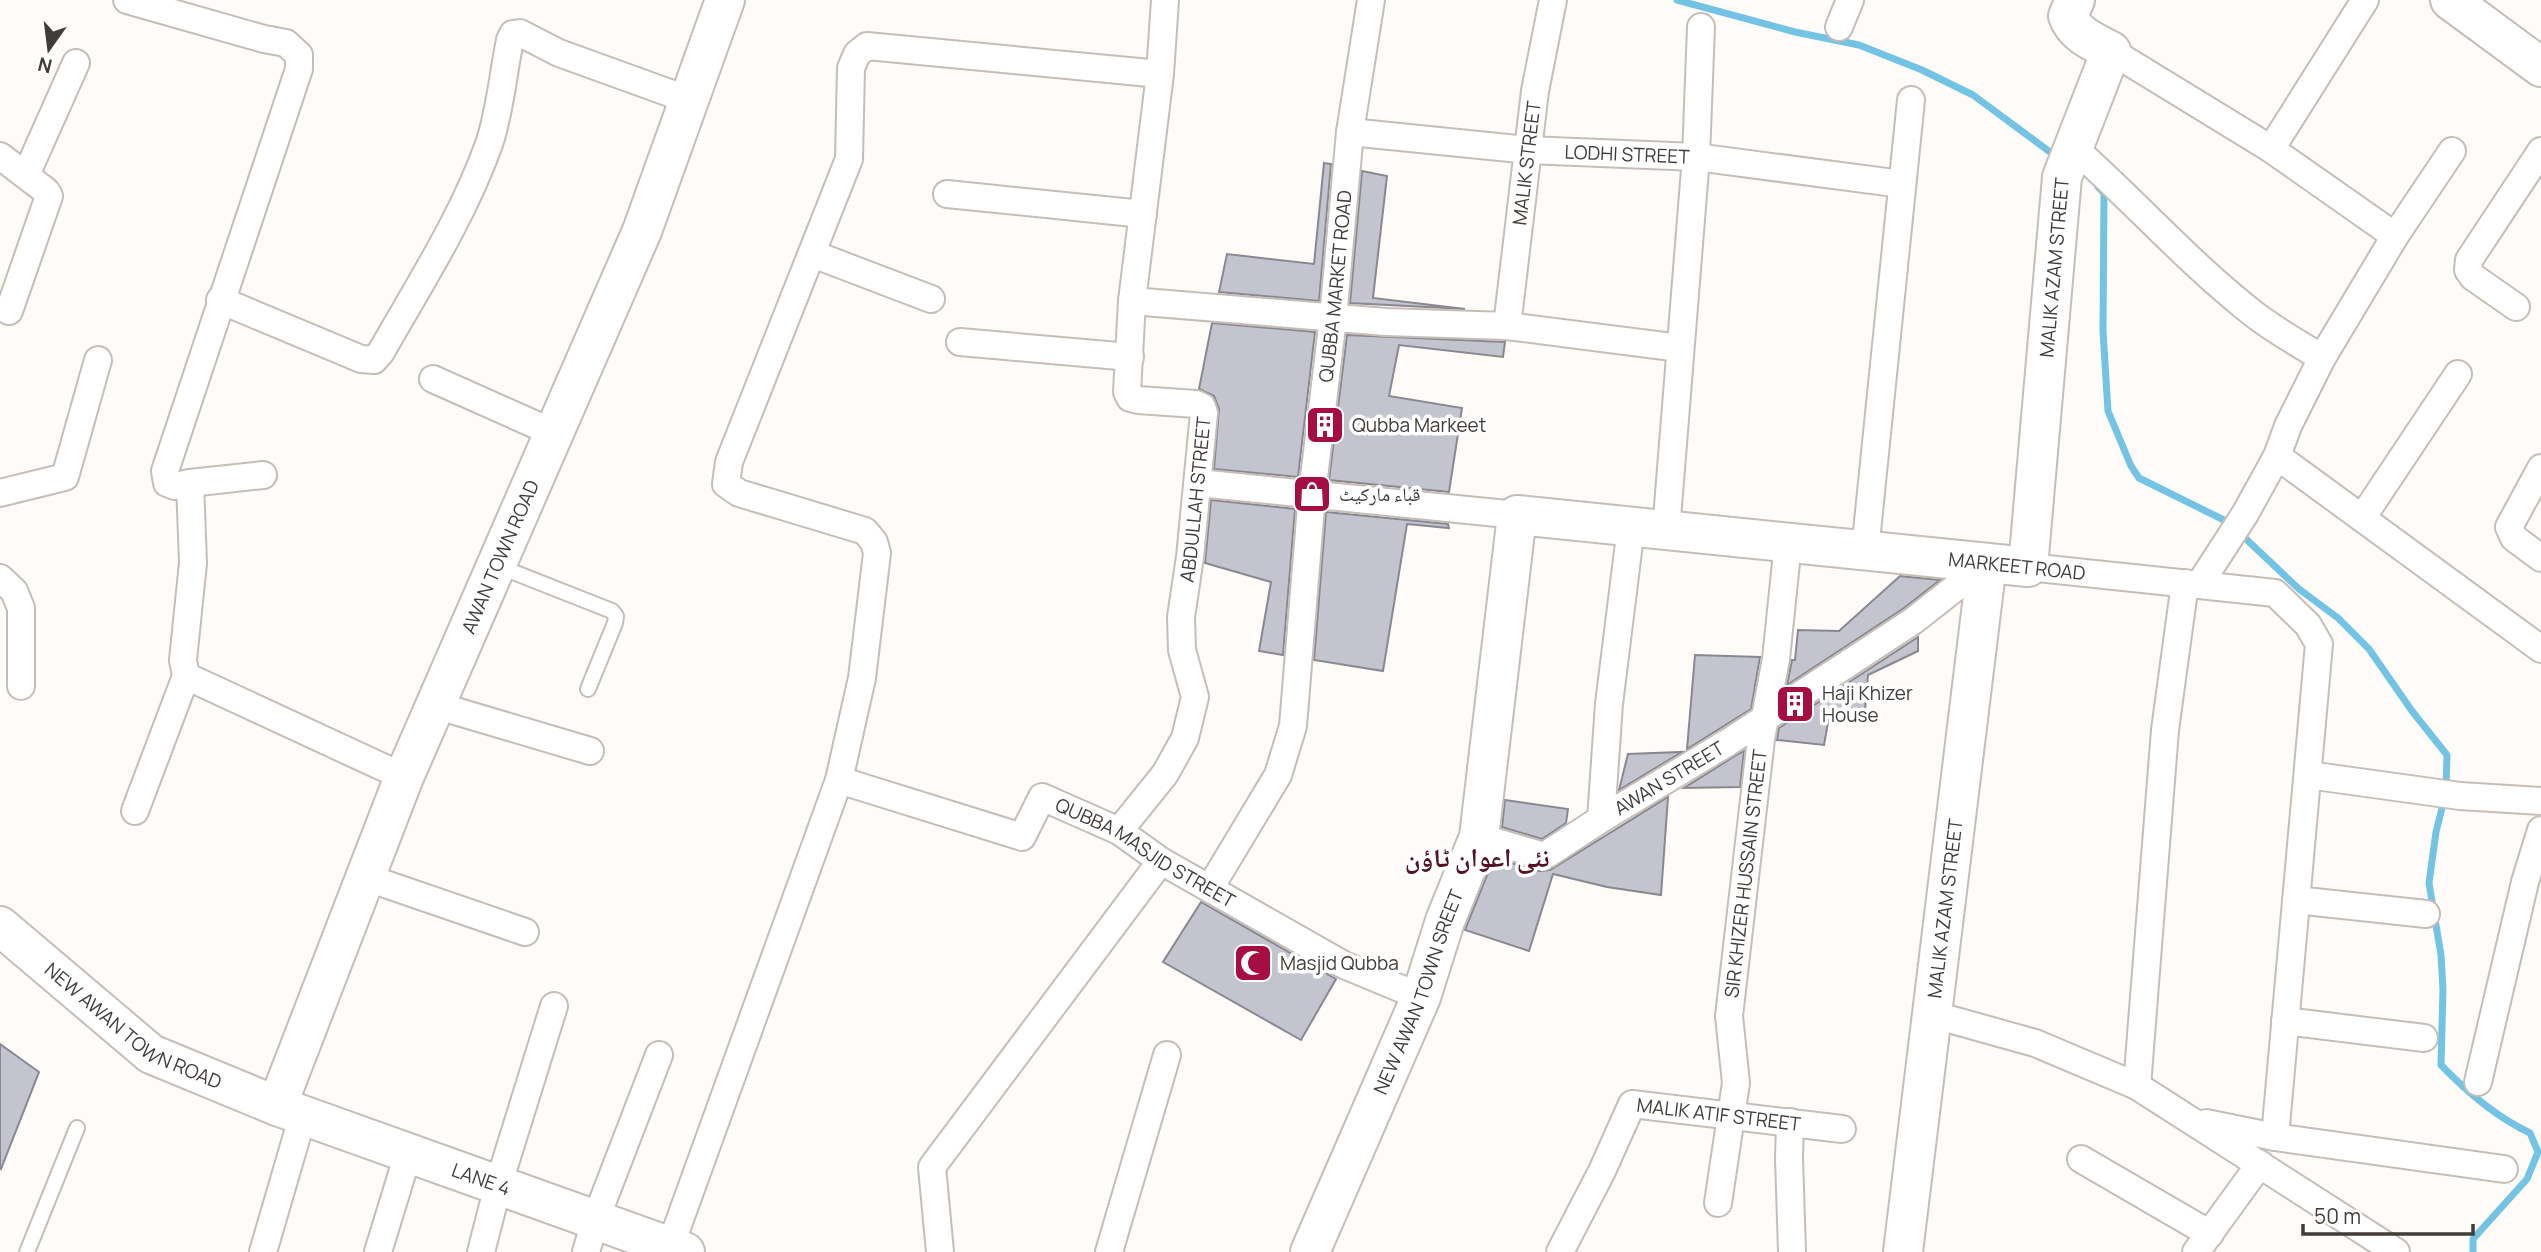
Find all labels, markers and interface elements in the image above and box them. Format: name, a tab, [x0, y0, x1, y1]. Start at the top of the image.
north arrow	[14, 14, 84, 84]
text: N	[35, 51, 55, 80]
street label: MALIK STREET	[1506, 99, 1547, 227]
street label: LODHI STREET	[1564, 139, 1691, 170]
street label: MALIK AZAM STREET	[2033, 176, 2075, 358]
street label: QUBBA MARKET ROAD	[1312, 189, 1358, 384]
building icon: Qubba Markeet	[1304, 404, 1346, 446]
place label: Qubba Markeet	[1352, 412, 1486, 438]
street label: ABDULLAH STREET	[1173, 415, 1217, 584]
shop icon: قباء مارکیٹ	[1291, 473, 1333, 515]
street label: AWAN TOWN ROAD	[455, 476, 545, 638]
place label: قباء مارکیٹ	[1339, 481, 1421, 507]
street label: MARKEET ROAD	[1947, 546, 2087, 586]
place label: Haji Khizer House	[1822, 680, 1913, 728]
building icon: Haji Khizer House	[1774, 683, 1816, 725]
street label: AWAN STREET	[1609, 734, 1729, 821]
street label: SIR KHIZER HUSSAIN STREET	[1718, 747, 1773, 999]
street label: QUBBA MASJID STREET	[1051, 792, 1241, 914]
street label: MALIK AZAM STREET	[1921, 817, 1969, 1000]
district label: نئی اعوان ٹاؤن	[1405, 839, 1549, 875]
street label: NEW AWAN TOWN SREET	[1367, 885, 1470, 1098]
mosque icon: Masjid Qubba	[1232, 942, 1274, 984]
place label: Masjid Qubba	[1280, 950, 1399, 976]
street label: NEW AWAN TOWN ROAD	[39, 957, 226, 1095]
street label: MALIK ATIF STREET	[1635, 1092, 1803, 1137]
street label: LANE 4	[448, 1157, 514, 1201]
scale bar	[2303, 1192, 2473, 1236]
text: 50 m	[2314, 1202, 2361, 1230]

